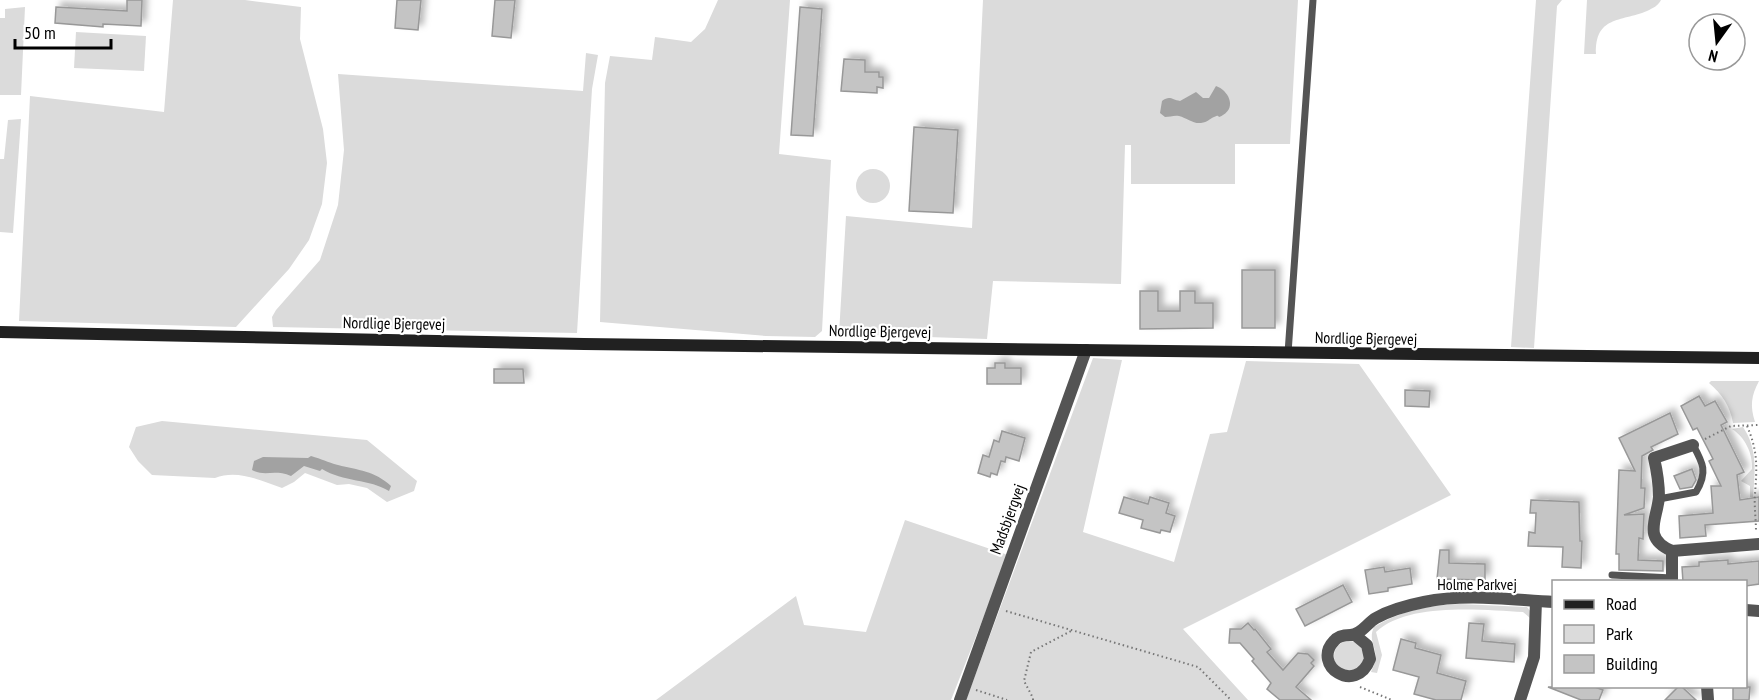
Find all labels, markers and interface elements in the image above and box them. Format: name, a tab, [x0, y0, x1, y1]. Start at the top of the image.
scale bar	[15, 12, 111, 50]
north arrow	[1687, 12, 1747, 72]
text: 50 m	[24, 21, 56, 44]
text: N	[1706, 46, 1720, 67]
street label: Nordlige Bjergevej	[343, 312, 445, 334]
street label: Nordlige Bjergevej	[829, 320, 931, 342]
street label: Nordlige Bjergevej	[1315, 327, 1417, 349]
street label: Madsbjergvej	[985, 481, 1029, 557]
street label: Holme Parkvej	[1437, 574, 1517, 594]
legend	[1552, 580, 1747, 688]
text: Road	[1606, 592, 1637, 615]
text: Park	[1606, 622, 1633, 645]
text: Building	[1606, 652, 1658, 675]

